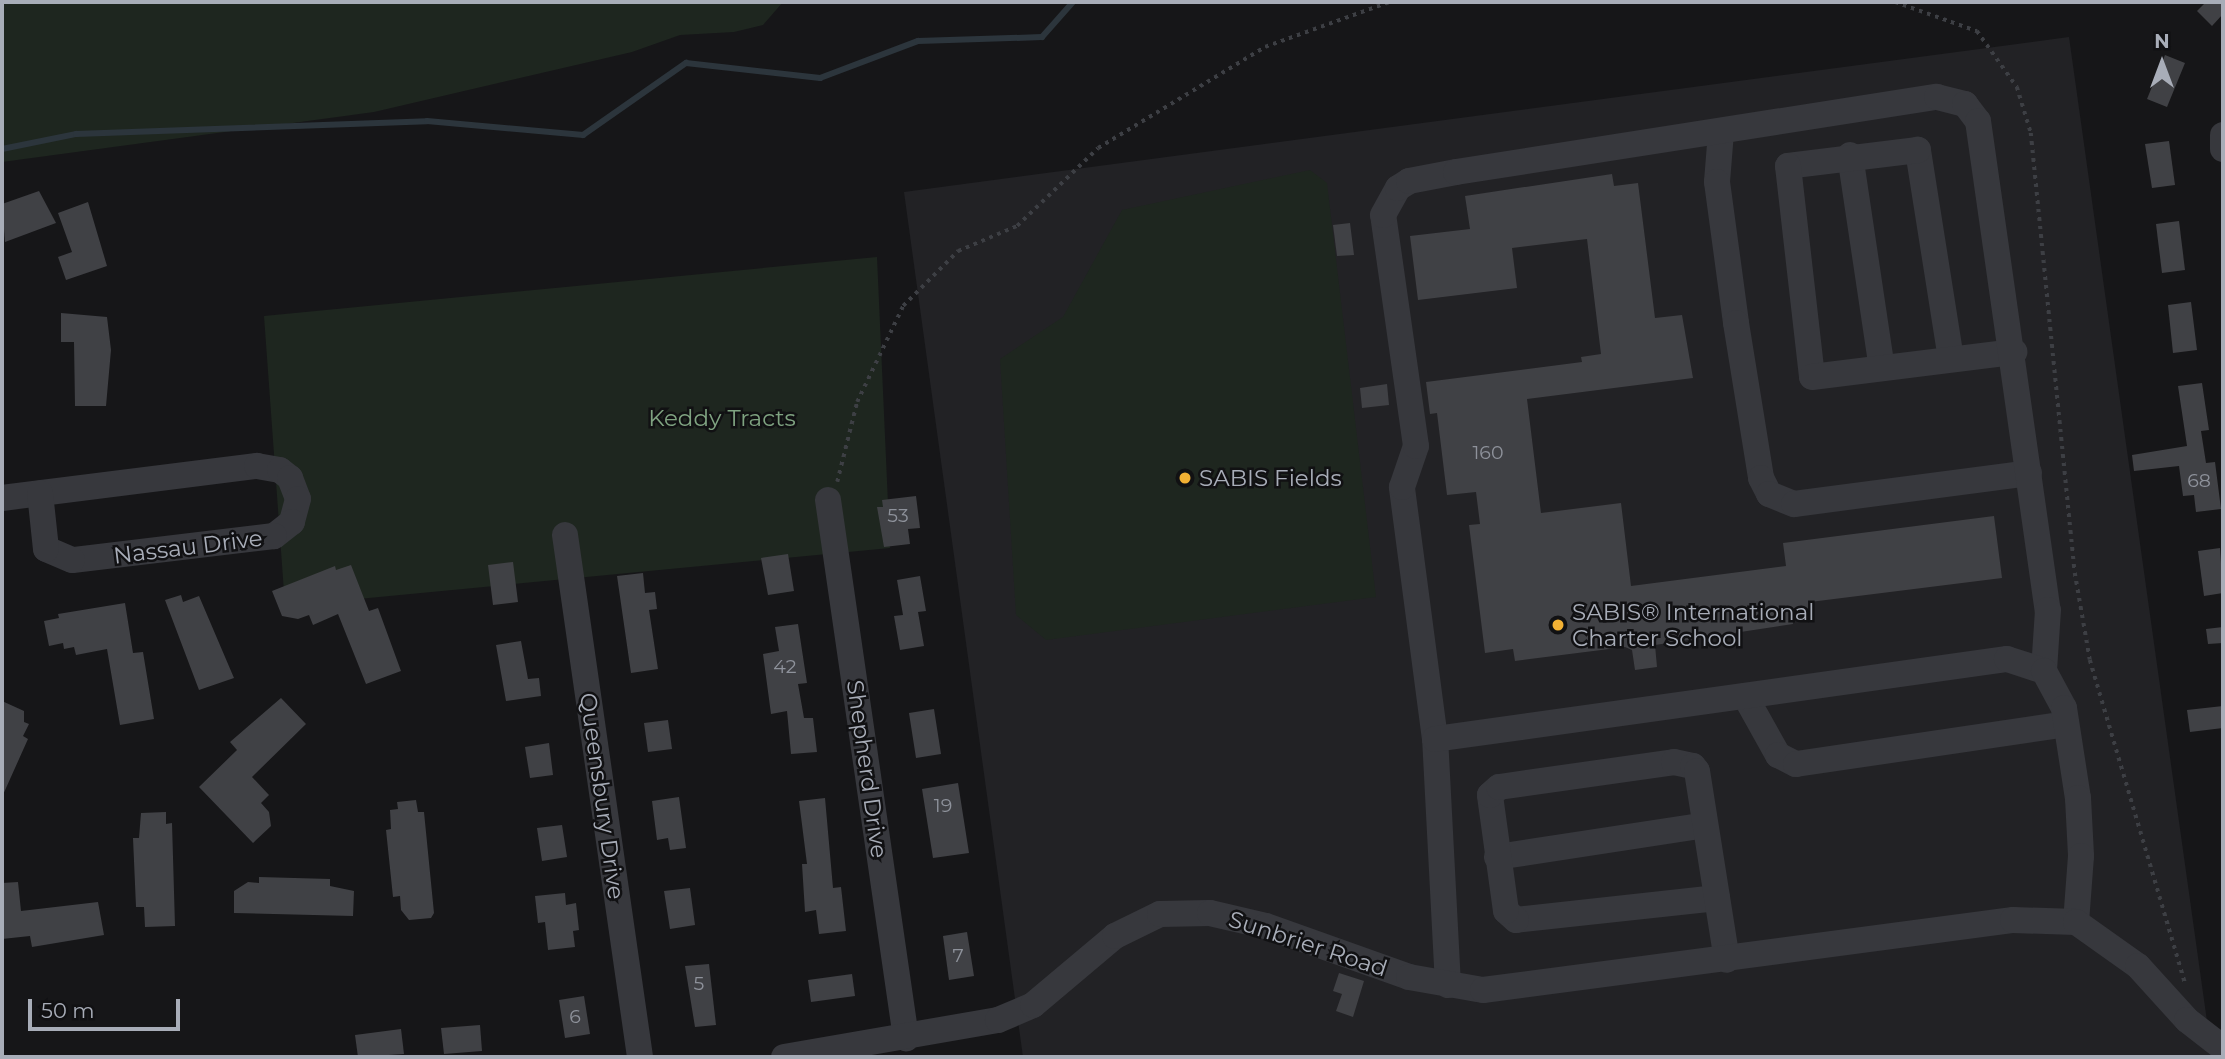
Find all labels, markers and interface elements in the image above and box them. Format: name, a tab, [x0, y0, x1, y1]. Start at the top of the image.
north arrow	[2127, 28, 2197, 98]
text: N	[2154, 30, 2170, 53]
park label: Keddy Tracts	[648, 404, 796, 432]
house number: 160	[1472, 442, 1504, 464]
place label: SABIS Fields	[1199, 464, 1342, 492]
marker: SABIS Fields	[1177, 470, 1193, 486]
house number: 68	[2187, 470, 2211, 492]
house number: 53	[887, 505, 909, 527]
street label: Nassau Drive	[112, 524, 264, 570]
place label: SABIS® International Charter School	[1572, 598, 1814, 652]
marker: SABIS® International Charter School	[1550, 617, 1566, 633]
house number: 42	[773, 656, 797, 678]
street label: Shepherd Drive	[841, 678, 893, 860]
street label: Queensbury Drive	[574, 691, 630, 901]
house number: 19	[934, 795, 952, 817]
street label: Sunbrier Road	[1225, 905, 1391, 983]
house number: 7	[952, 945, 964, 967]
house number: 5	[694, 973, 704, 995]
scale bar	[32, 986, 184, 1030]
text: 50 m	[41, 998, 95, 1023]
house number: 6	[569, 1006, 581, 1028]

